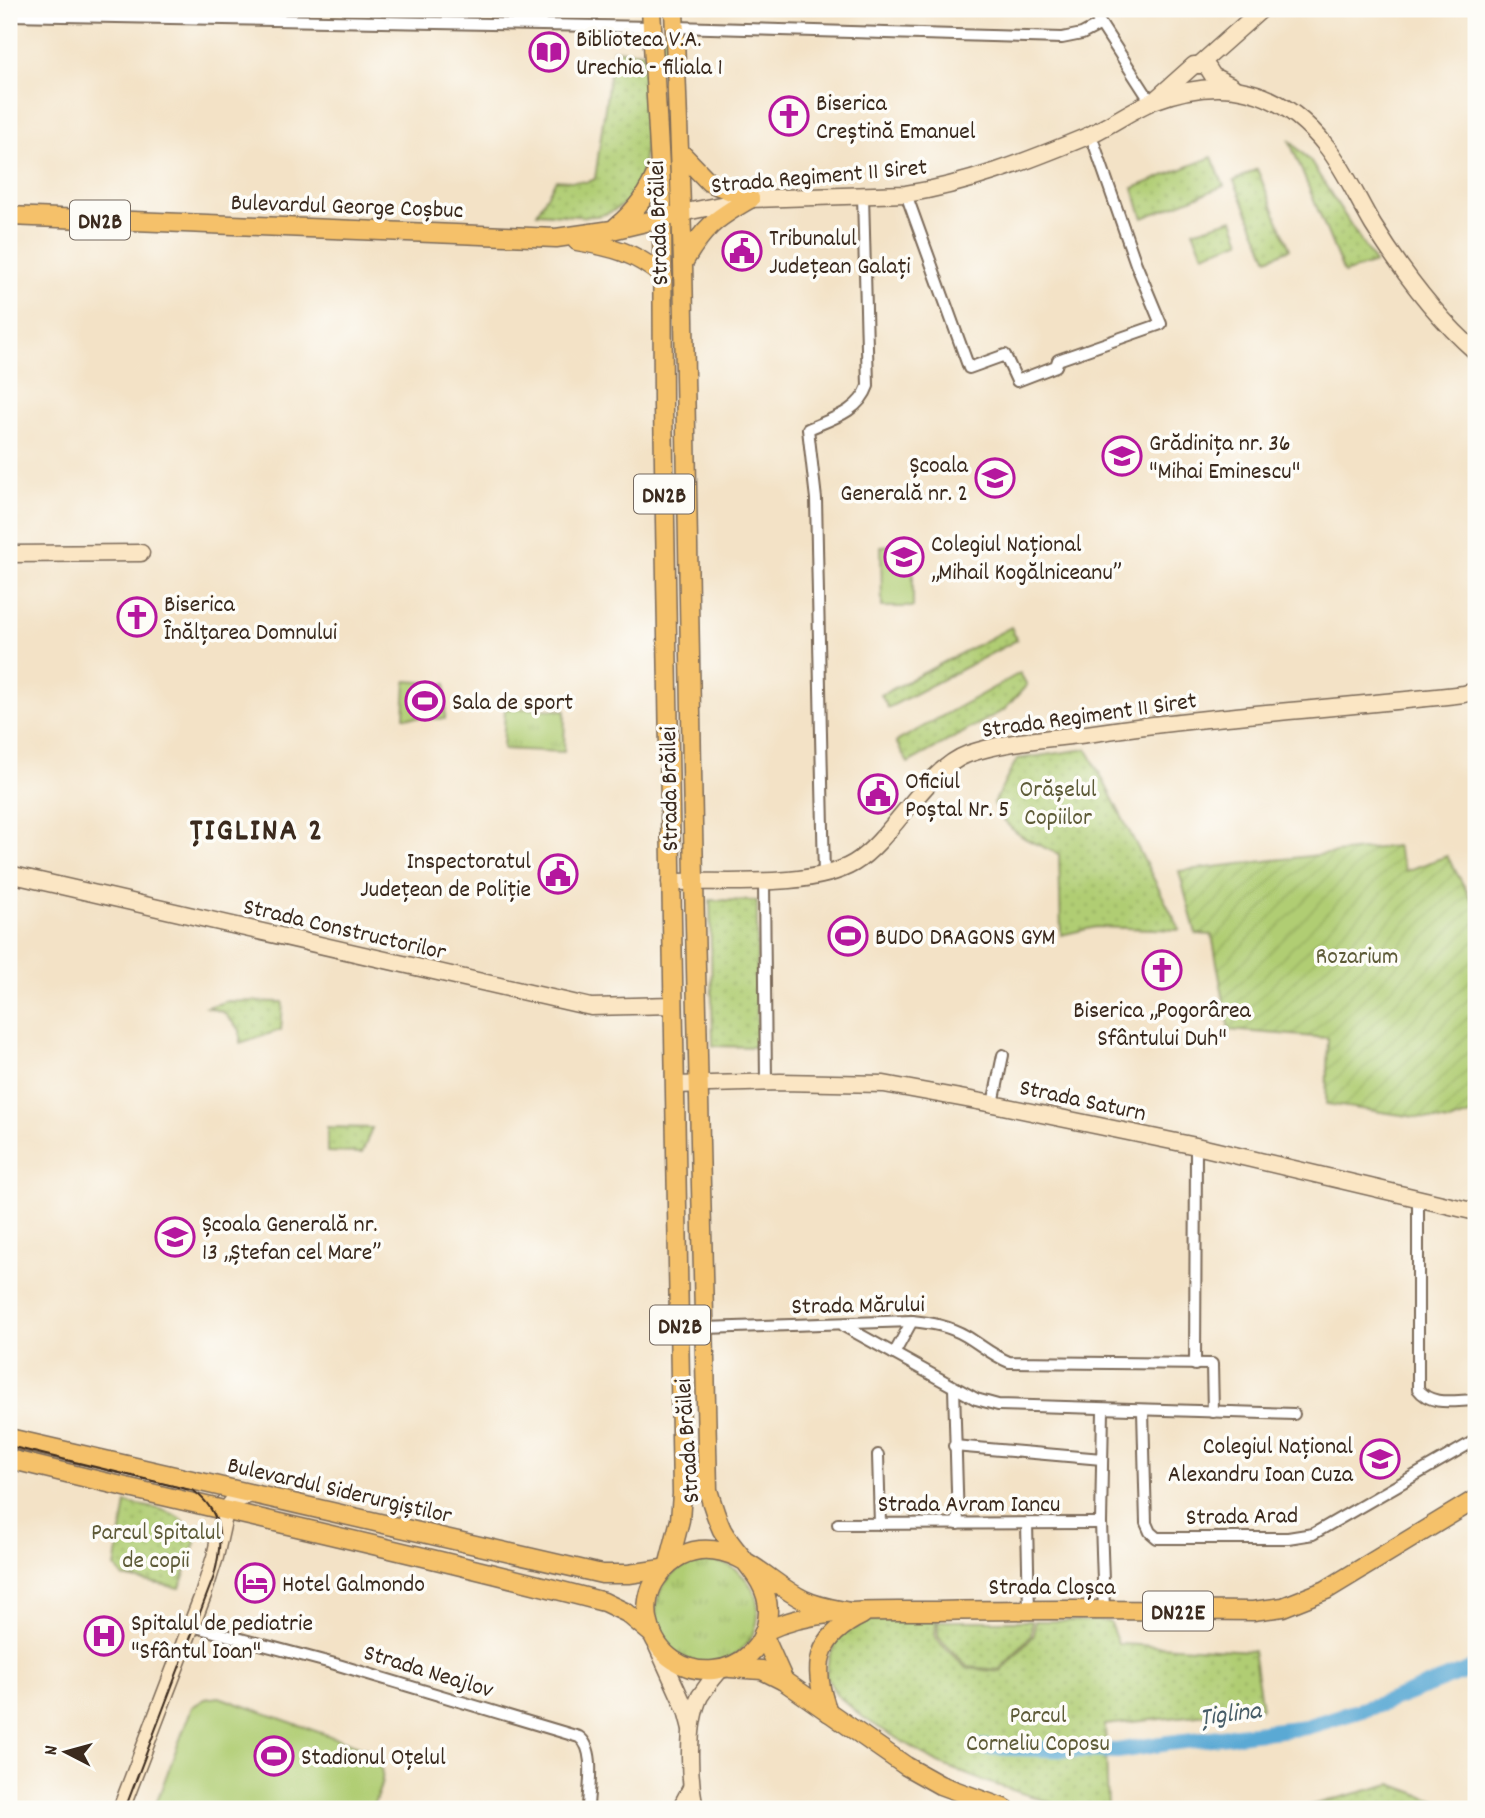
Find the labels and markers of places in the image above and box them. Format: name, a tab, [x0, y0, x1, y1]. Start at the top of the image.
place label: Biblioteca V.A. Urechia - filiala 1	[576, 24, 723, 86]
library icon: Biblioteca V.A. Urechia - filiala 1	[528, 31, 570, 73]
place label: Biserica Creștină Emanuel	[816, 88, 976, 150]
church icon: Biserica Creștină Emanuel	[768, 95, 810, 137]
place label: Tribunalul Județean Galați	[769, 223, 911, 285]
public building icon: Tribunalul Județean Galați	[721, 230, 763, 272]
place label: Grădinița nr. 36 "Mihai Eminescu"	[1149, 428, 1300, 490]
school or university icon: Grădinița nr. 36 "Mihai Eminescu"	[1101, 435, 1143, 477]
place label: Școala Generală nr. 2	[840, 450, 969, 512]
school or university icon: Școala Generală nr. 2	[974, 457, 1016, 499]
place label: Colegiul Național „Mihail Kogălniceanu”	[931, 529, 1122, 591]
school or university icon: Colegiul Național „Mihail Kogălniceanu”	[883, 536, 925, 578]
place label: Biserica Înălțarea Domnului	[163, 589, 337, 651]
church icon: Biserica Înălțarea Domnului	[116, 596, 158, 638]
sports icon: Sala de sport	[404, 680, 446, 722]
place label: Sala de sport	[452, 687, 573, 721]
place label: Oficiul Poștal Nr. 5	[905, 766, 1009, 828]
public building icon: Oficiul Poștal Nr. 5	[857, 773, 899, 815]
place label: Inspectoratul Județean de Poliție	[360, 846, 531, 908]
public building icon: Inspectoratul Județean de Poliție	[537, 853, 579, 895]
sports icon: BUDO DRAGONS GYM	[827, 915, 869, 957]
place label: BUDO DRAGONS GYM	[875, 922, 1056, 956]
church icon: Biserica „Pogorârea Sfântului Duh"	[1141, 949, 1183, 991]
place label: Biserica „Pogorârea Sfântului Duh"	[1073, 995, 1252, 1057]
place label: Școala Generală nr. 13 „Ștefan cel Mare”	[202, 1209, 381, 1271]
school or university icon: Școala Generală nr. 13 „Ștefan cel Mare”	[154, 1216, 196, 1258]
place label: Colegiul Național Alexandru Ioan Cuza	[1168, 1431, 1354, 1493]
school or university icon: Colegiul Național Alexandru Ioan Cuza	[1359, 1438, 1401, 1480]
hotel icon: Hotel Galmondo	[234, 1562, 276, 1604]
place label: Hotel Galmondo	[282, 1569, 425, 1603]
place label: Spitalul de pediatrie "Sfântul Ioan"	[131, 1608, 313, 1670]
hospital icon: Spitalul de pediatrie "Sfântul Ioan"	[83, 1615, 125, 1657]
sports icon: Stadionul Oțelul	[253, 1735, 295, 1777]
place label: Stadionul Oțelul	[301, 1742, 446, 1776]

